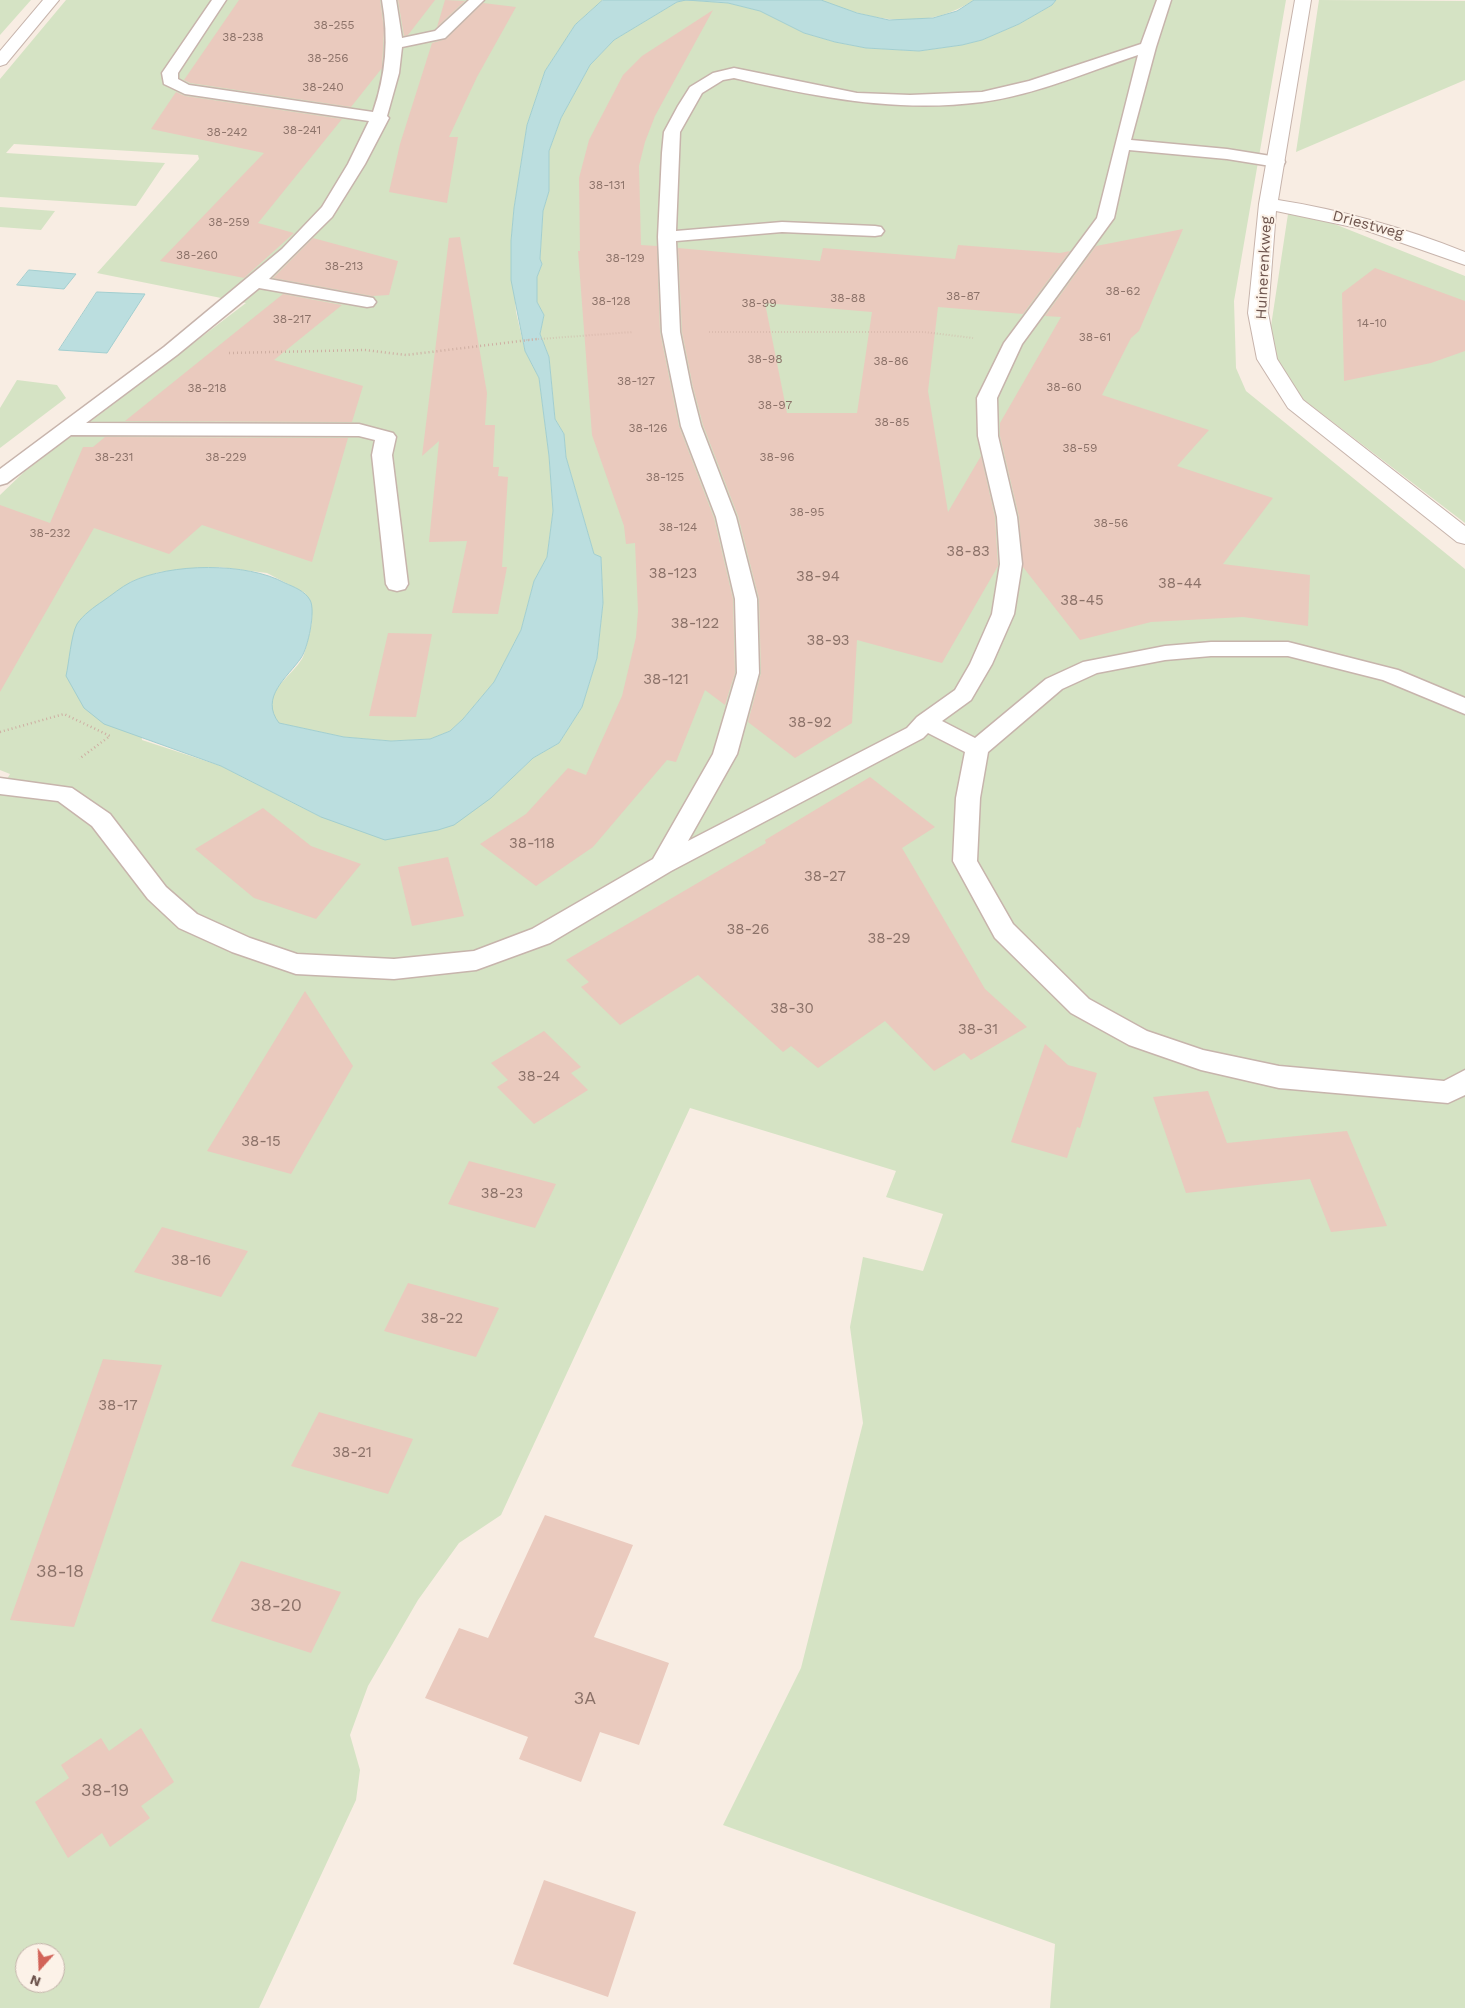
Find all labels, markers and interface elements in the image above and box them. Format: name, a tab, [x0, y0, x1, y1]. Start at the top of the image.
house number: 38-255	[314, 18, 354, 32]
house number: 38-238	[222, 30, 264, 44]
house number: 38-256	[307, 51, 349, 65]
house number: 38-240	[302, 80, 344, 94]
house number: 38-241	[283, 123, 321, 137]
house number: 38-242	[207, 125, 247, 139]
house number: 38-131	[589, 178, 625, 192]
street label: Driestweg	[1331, 207, 1405, 243]
house number: 38-259	[208, 215, 250, 229]
street label: Huinerenkweg	[1252, 216, 1276, 320]
house number: 38-260	[176, 248, 218, 262]
house number: 38-129	[605, 251, 645, 265]
house number: 38-213	[325, 259, 363, 273]
house number: 38-62	[1106, 284, 1140, 298]
house number: 38-87	[946, 289, 980, 303]
house number: 38-88	[830, 291, 866, 305]
house number: 38-128	[591, 294, 631, 308]
house number: 38-99	[741, 296, 777, 310]
house number: 38-217	[273, 312, 311, 326]
house number: 14-10	[1357, 316, 1387, 330]
house number: 38-61	[1079, 330, 1111, 344]
house number: 38-98	[747, 352, 783, 366]
house number: 38-86	[873, 354, 909, 368]
house number: 38-127	[617, 374, 655, 388]
house number: 38-60	[1046, 380, 1082, 394]
house number: 38-218	[187, 381, 227, 395]
house number: 38-97	[758, 398, 792, 412]
house number: 38-85	[875, 415, 909, 429]
house number: 38-126	[629, 421, 667, 435]
house number: 38-59	[1063, 441, 1097, 455]
house number: 38-231	[95, 450, 133, 464]
house number: 38-229	[205, 450, 247, 464]
house number: 38-96	[759, 450, 795, 464]
house number: 38-125	[646, 470, 684, 484]
house number: 38-95	[790, 505, 824, 519]
house number: 38-56	[1094, 516, 1128, 530]
house number: 38-124	[659, 520, 697, 534]
house number: 38-232	[29, 526, 71, 540]
house number: 38-83	[946, 543, 990, 561]
house number: 38-123	[649, 565, 697, 583]
house number: 38-94	[796, 568, 840, 586]
house number: 38-44	[1158, 575, 1202, 593]
house number: 38-45	[1060, 592, 1104, 610]
house number: 38-122	[671, 615, 719, 633]
house number: 38-93	[806, 632, 850, 650]
house number: 38-121	[643, 671, 689, 689]
house number: 38-92	[788, 714, 832, 732]
house number: 38-118	[509, 835, 555, 853]
house number: 38-27	[804, 868, 846, 886]
house number: 38-26	[727, 921, 769, 939]
house number: 38-29	[867, 930, 911, 948]
house number: 38-30	[770, 1000, 814, 1018]
house number: 38-31	[958, 1021, 998, 1039]
house number: 38-24	[518, 1068, 560, 1086]
house number: 38-15	[241, 1133, 281, 1151]
house number: 38-23	[481, 1185, 523, 1203]
house number: 38-16	[171, 1252, 211, 1270]
house number: 38-22	[421, 1310, 463, 1328]
house number: 38-17	[98, 1397, 138, 1415]
house number: 38-21	[332, 1444, 372, 1462]
house number: 38-18	[36, 1561, 84, 1583]
house number: 38-20	[250, 1595, 302, 1617]
house number: 3A	[574, 1688, 596, 1710]
house number: 38-19	[81, 1780, 129, 1802]
north arrow	[15, 1943, 65, 1993]
text: N	[28, 1972, 43, 1990]

